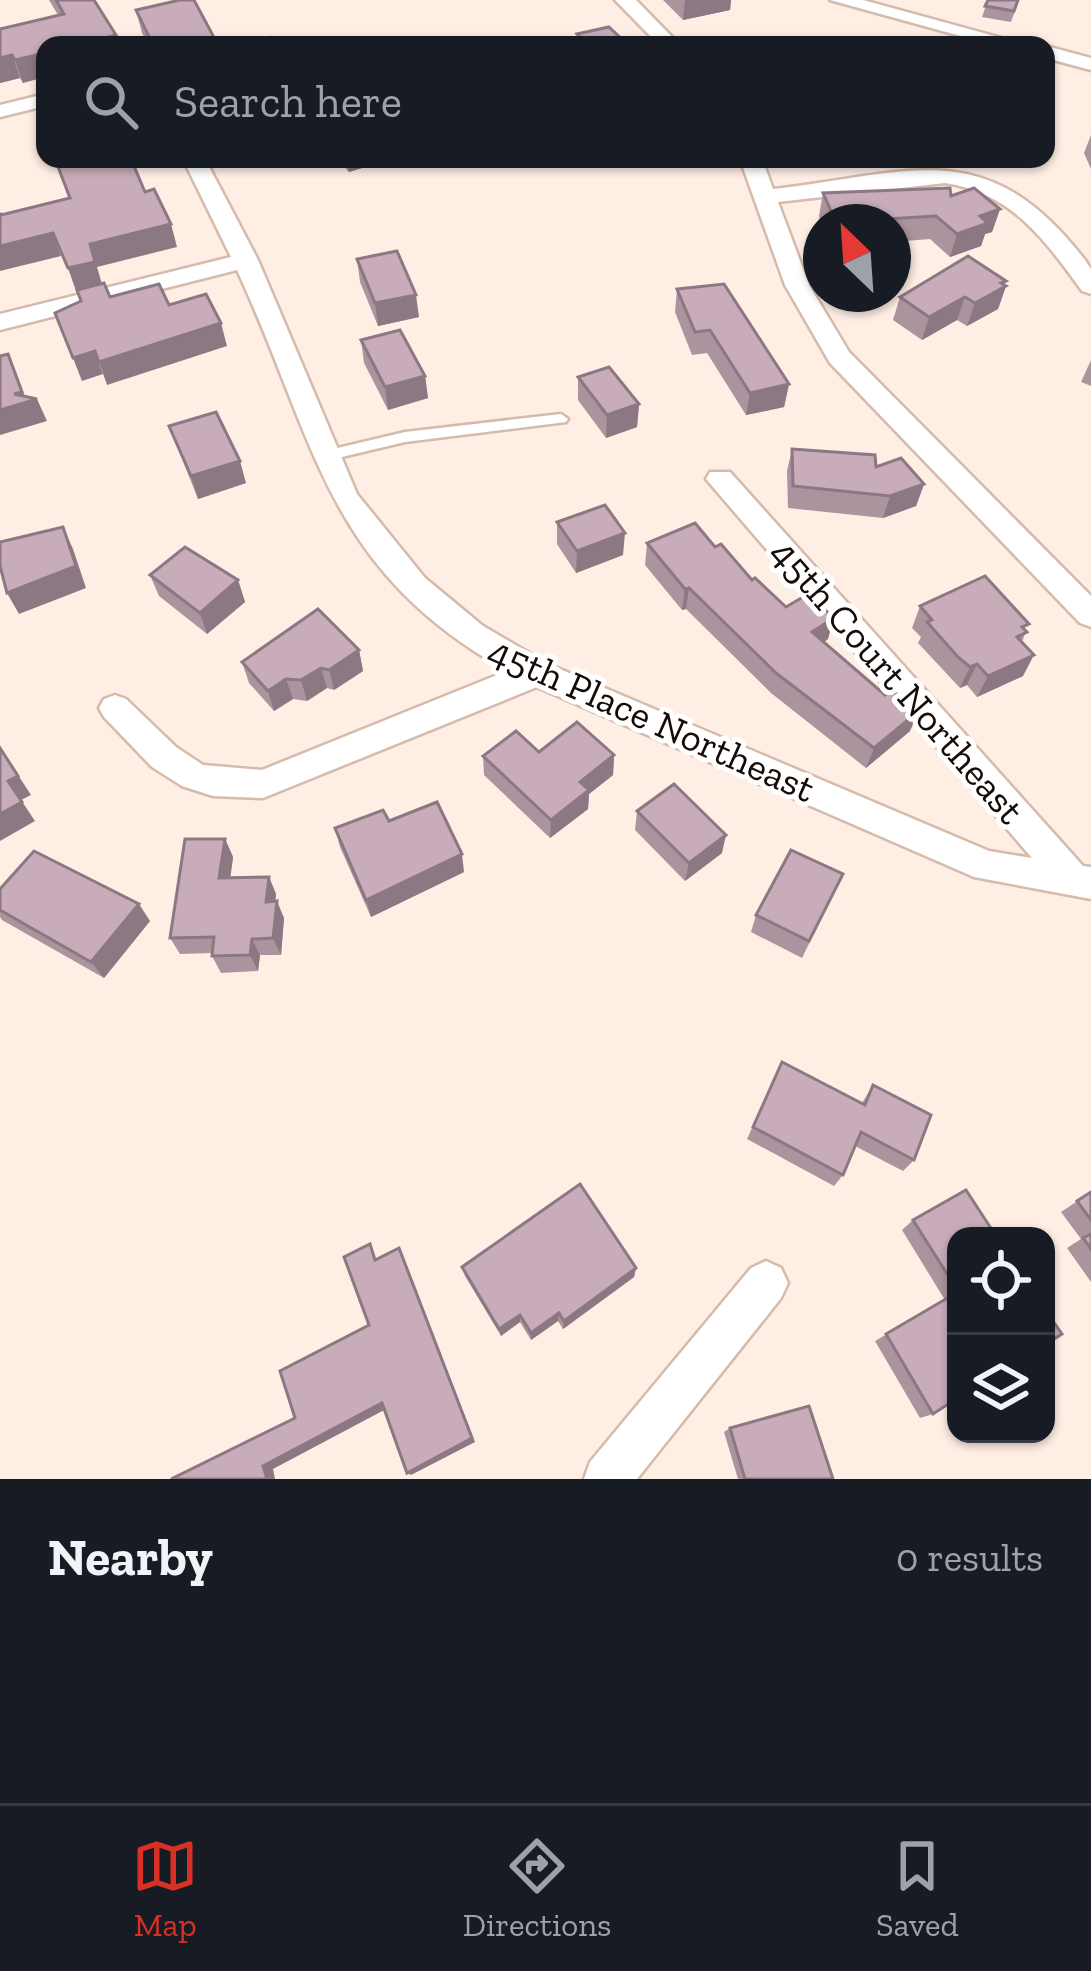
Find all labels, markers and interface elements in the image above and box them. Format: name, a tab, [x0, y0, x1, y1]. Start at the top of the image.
search box	[36, 36, 1055, 168]
icon: search	[78, 69, 144, 135]
text: Search here	[174, 75, 402, 129]
north arrow	[803, 204, 911, 312]
street label: 45th Court Northeast	[762, 529, 1035, 833]
street label: 45th Place Northeast	[482, 626, 823, 812]
map controls	[947, 1227, 1055, 1443]
button: locate	[947, 1227, 1055, 1335]
button: layers	[947, 1335, 1055, 1443]
text: Nearby	[48, 1527, 213, 1588]
text: 0 results	[896, 1534, 1043, 1581]
tab: Map	[132, 1833, 198, 1944]
tab: Directions	[463, 1833, 612, 1944]
tab: Saved	[876, 1833, 959, 1944]

